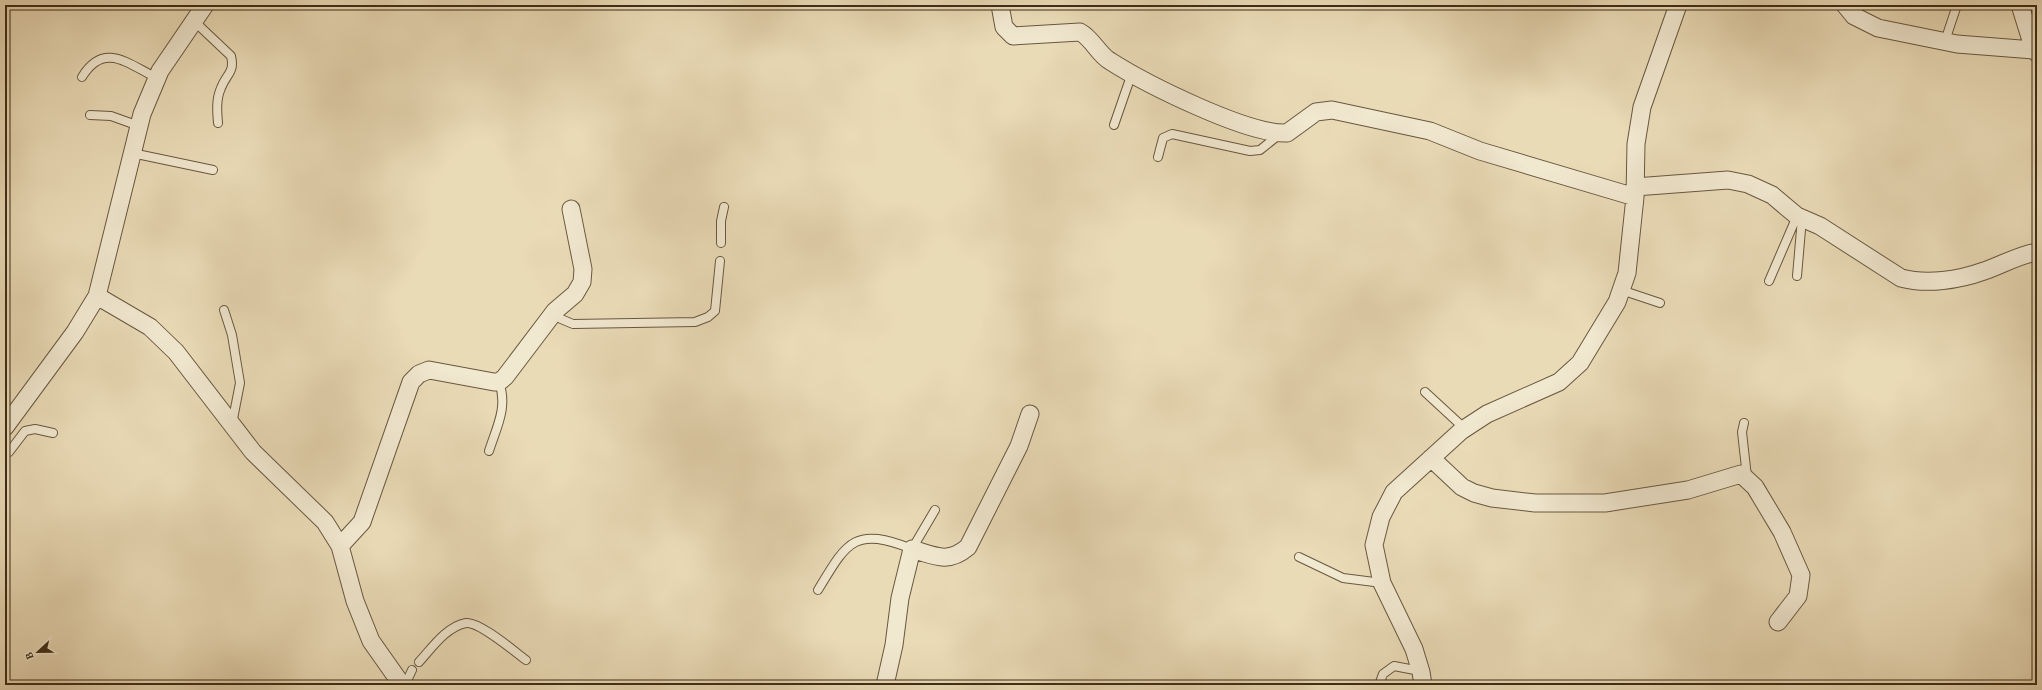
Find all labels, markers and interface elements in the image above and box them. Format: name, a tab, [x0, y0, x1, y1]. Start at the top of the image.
north arrow	[18, 632, 58, 672]
text: B	[20, 649, 37, 662]

